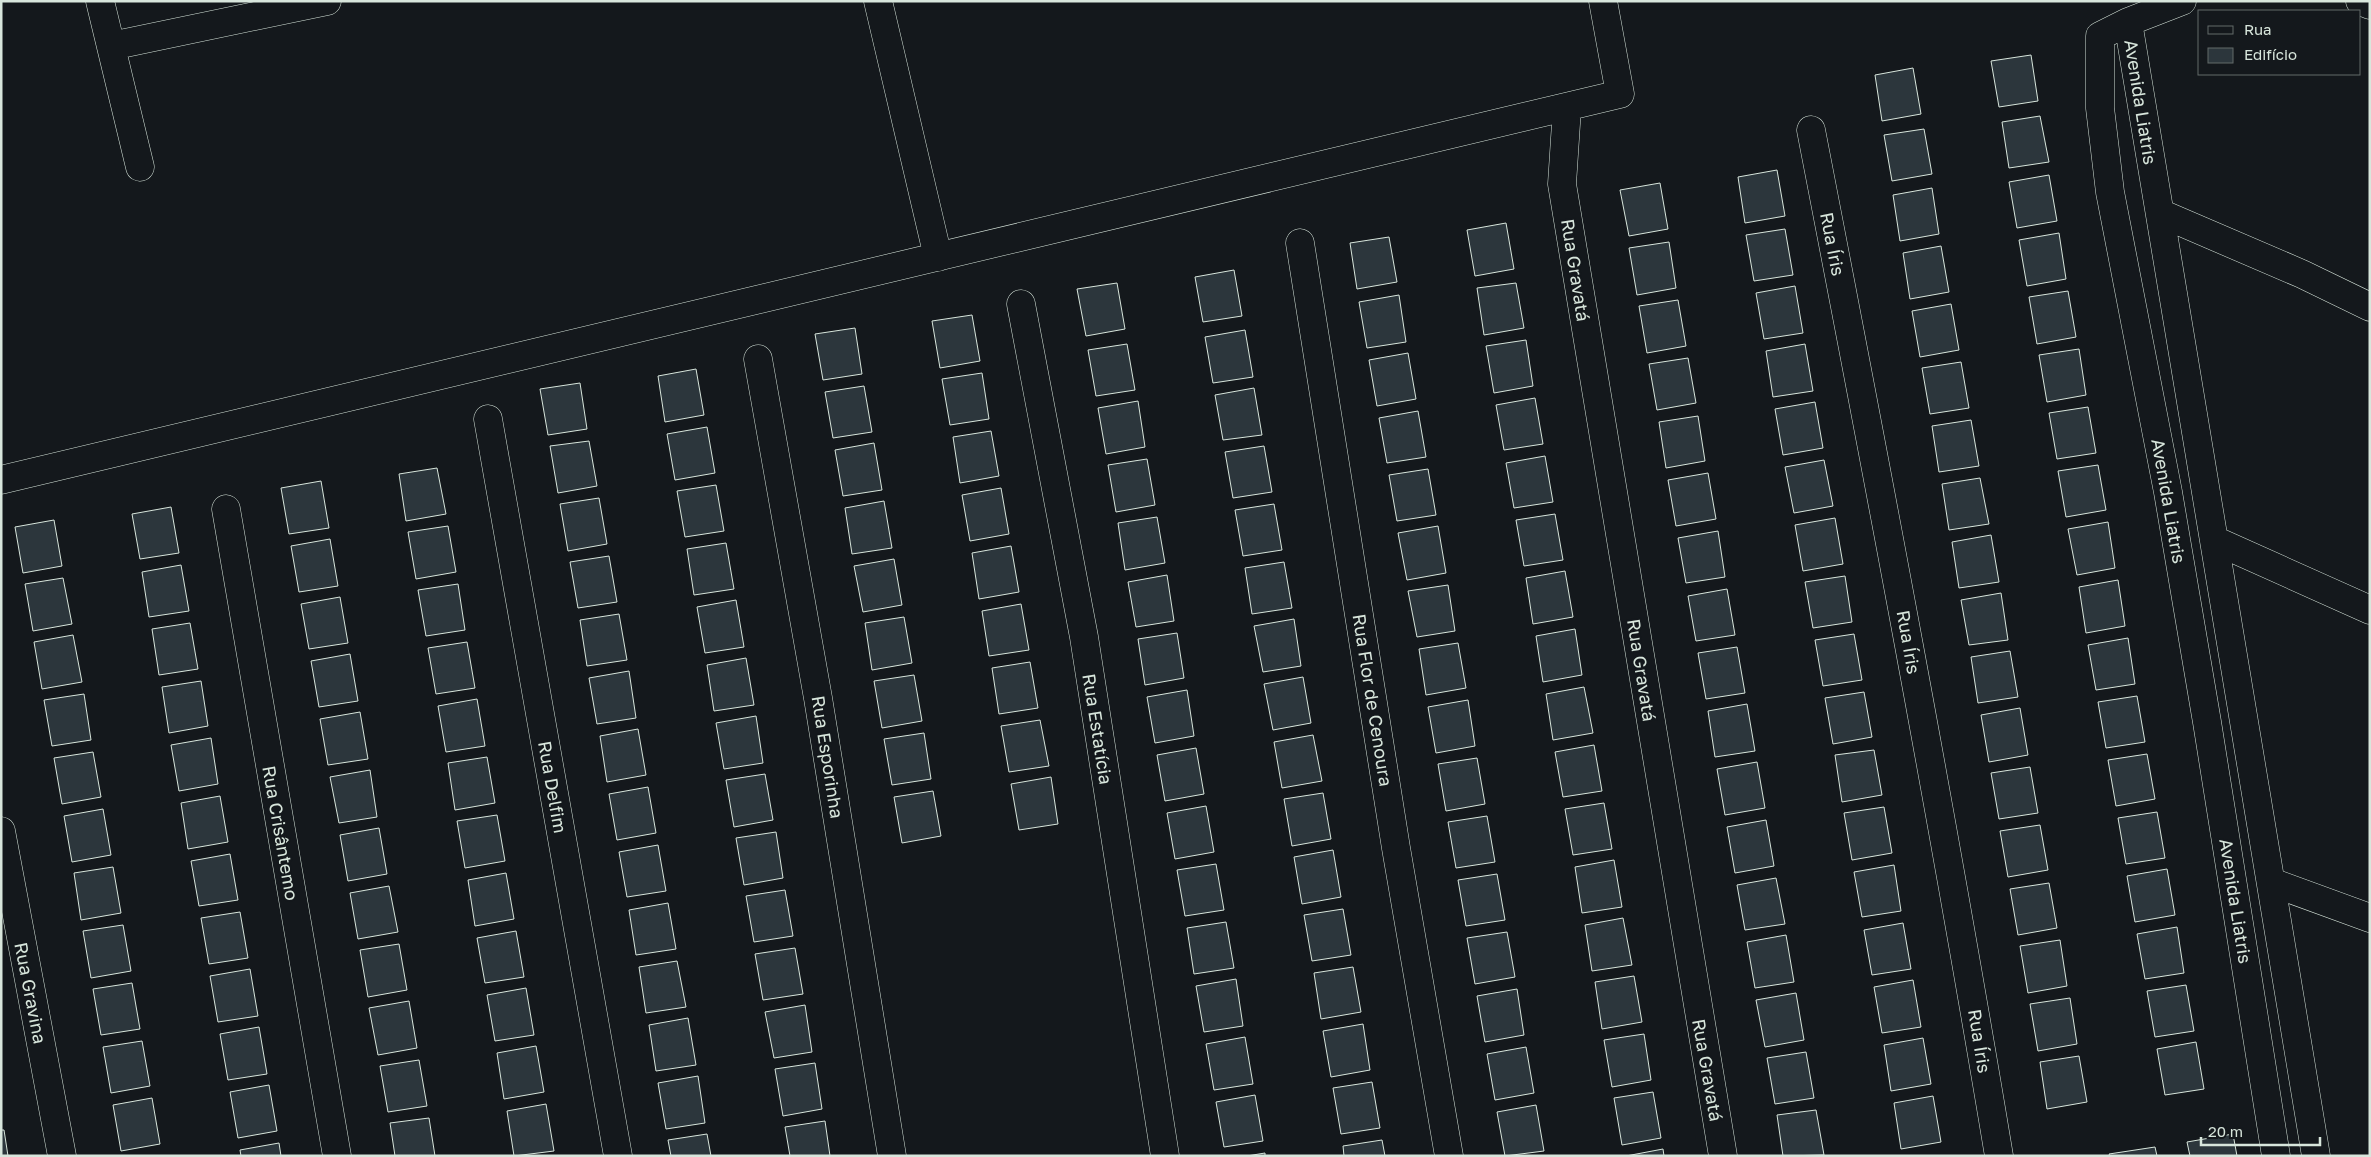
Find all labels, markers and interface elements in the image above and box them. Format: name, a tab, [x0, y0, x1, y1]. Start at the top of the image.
legend	[2198, 10, 2361, 75]
text: Rua	[2244, 20, 2271, 38]
street label: Avenida Liatris	[2120, 38, 2162, 166]
text: Edifício	[2244, 45, 2297, 63]
street label: Rua Íris	[1816, 210, 1850, 278]
street label: Rua Gravatá	[1557, 217, 1595, 323]
street label: Avenida Liatris	[2147, 437, 2191, 565]
street label: Rua Íris	[1893, 608, 1925, 676]
street label: Rua Flor de Cenoura	[1348, 612, 1398, 788]
street label: Rua Gravatá	[1623, 617, 1661, 723]
street label: Rua Estatícia	[1078, 672, 1118, 786]
street label: Rua Esporinha	[807, 694, 849, 820]
street label: Rua Delfim	[534, 739, 572, 835]
street label: Rua Crisântemo	[258, 764, 304, 902]
street label: Avenida Liatris	[2215, 837, 2257, 965]
street label: Rua Gravina	[10, 940, 52, 1046]
street label: Rua Íris	[1964, 1007, 1996, 1075]
street label: Rua Gravatá	[1688, 1017, 1728, 1123]
scale bar	[2201, 1114, 2320, 1146]
text: 20 m	[2208, 1122, 2243, 1140]

